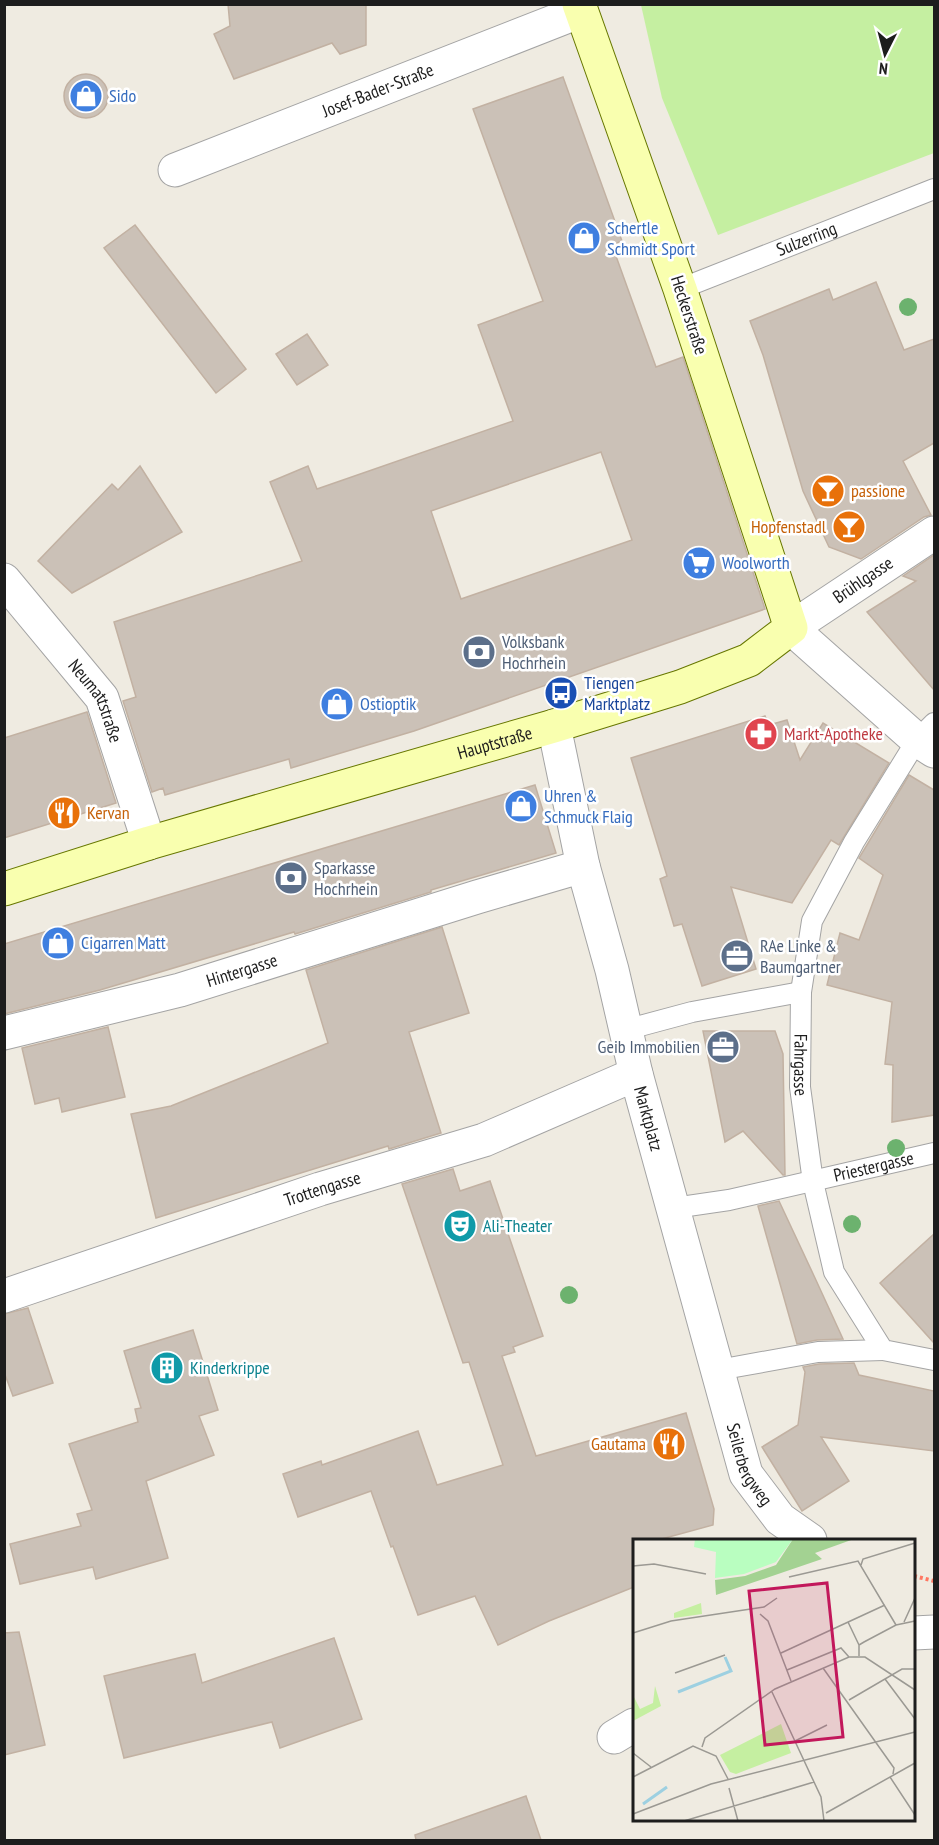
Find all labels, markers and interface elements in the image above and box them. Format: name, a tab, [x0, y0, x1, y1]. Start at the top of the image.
north arrow	[855, 24, 915, 84]
street label: Josef-Bader-Straße	[318, 58, 437, 123]
text: N	[878, 59, 889, 79]
shop icon: Sido	[68, 78, 104, 114]
place label: Sido	[109, 84, 136, 107]
place label: Schertle Schmidt Sport	[607, 216, 695, 260]
street label: Sulzerring	[773, 216, 840, 261]
shop icon: Schertle Schmidt Sport	[566, 220, 602, 256]
street label: Heckerstraße	[666, 272, 713, 357]
bar icon: passione	[810, 473, 846, 509]
place label: passione	[851, 479, 905, 502]
bar icon: Hopfenstadl	[831, 509, 867, 545]
place label: Hopfenstadl	[751, 515, 827, 538]
supermarket icon: Woolworth	[681, 545, 717, 581]
place label: Woolworth	[722, 551, 790, 574]
street label: Brühlgasse	[828, 551, 897, 608]
place label: Volksbank Hochrhein	[501, 630, 566, 674]
bank icon: Volksbank Hochrhein	[461, 634, 497, 670]
street label: Neumattstraße	[64, 654, 128, 745]
place label: Tiengen Marktplatz	[584, 671, 650, 715]
bus stop icon: Tiengen Marktplatz	[543, 675, 579, 711]
shop icon: Ostioptik	[319, 686, 355, 722]
place label: Ostioptik	[360, 692, 416, 715]
pharmacy icon: Markt-Apotheke	[743, 716, 779, 752]
street label: Hauptstraße	[454, 721, 535, 764]
place label: Markt-Apotheke	[784, 722, 883, 745]
place label: Uhren & Schmuck Flaig	[544, 784, 633, 828]
shop icon: Uhren & Schmuck Flaig	[503, 788, 539, 824]
restaurant icon: Kervan	[46, 795, 82, 831]
place label: Kervan	[87, 801, 130, 824]
place label: Sparkasse Hochrhein	[314, 856, 378, 900]
bank icon: Sparkasse Hochrhein	[273, 860, 309, 896]
shop icon: Cigarren Matt	[40, 925, 76, 961]
place label: Cigarren Matt	[81, 931, 166, 954]
place label: RAe Linke & Baumgartner	[760, 934, 841, 978]
office icon: RAe Linke & Baumgartner	[719, 938, 755, 974]
street label: Hintergasse	[203, 948, 280, 992]
office icon: Geib Immobilien	[705, 1029, 741, 1065]
street label: Fahrgasse	[789, 1034, 813, 1097]
place label: Geib Immobilien	[598, 1035, 700, 1058]
street label: Marktplatz	[629, 1084, 669, 1154]
street label: Priestergasse	[831, 1146, 916, 1187]
street label: Trottengasse	[281, 1166, 363, 1211]
theatre icon: Ali-Theater	[442, 1208, 478, 1244]
place label: Ali-Theater	[483, 1214, 552, 1237]
building icon: Kinderkrippe	[149, 1350, 185, 1386]
place label: Kinderkrippe	[190, 1356, 270, 1379]
street label: Seilerbergweg	[722, 1421, 778, 1510]
restaurant icon: Gautama	[651, 1426, 687, 1462]
place label: Gautama	[591, 1432, 646, 1455]
inset map	[633, 1539, 915, 1821]

